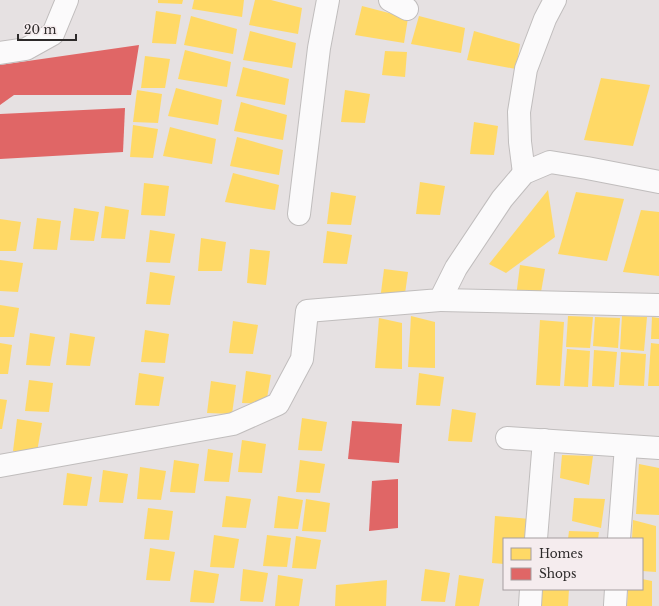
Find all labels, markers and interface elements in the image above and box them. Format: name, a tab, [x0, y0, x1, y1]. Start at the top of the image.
scale bar	[18, 16, 76, 42]
text: 20 m	[24, 22, 56, 37]
legend	[503, 538, 643, 590]
text: Homes	[539, 546, 583, 561]
text: Shops	[539, 566, 576, 581]

